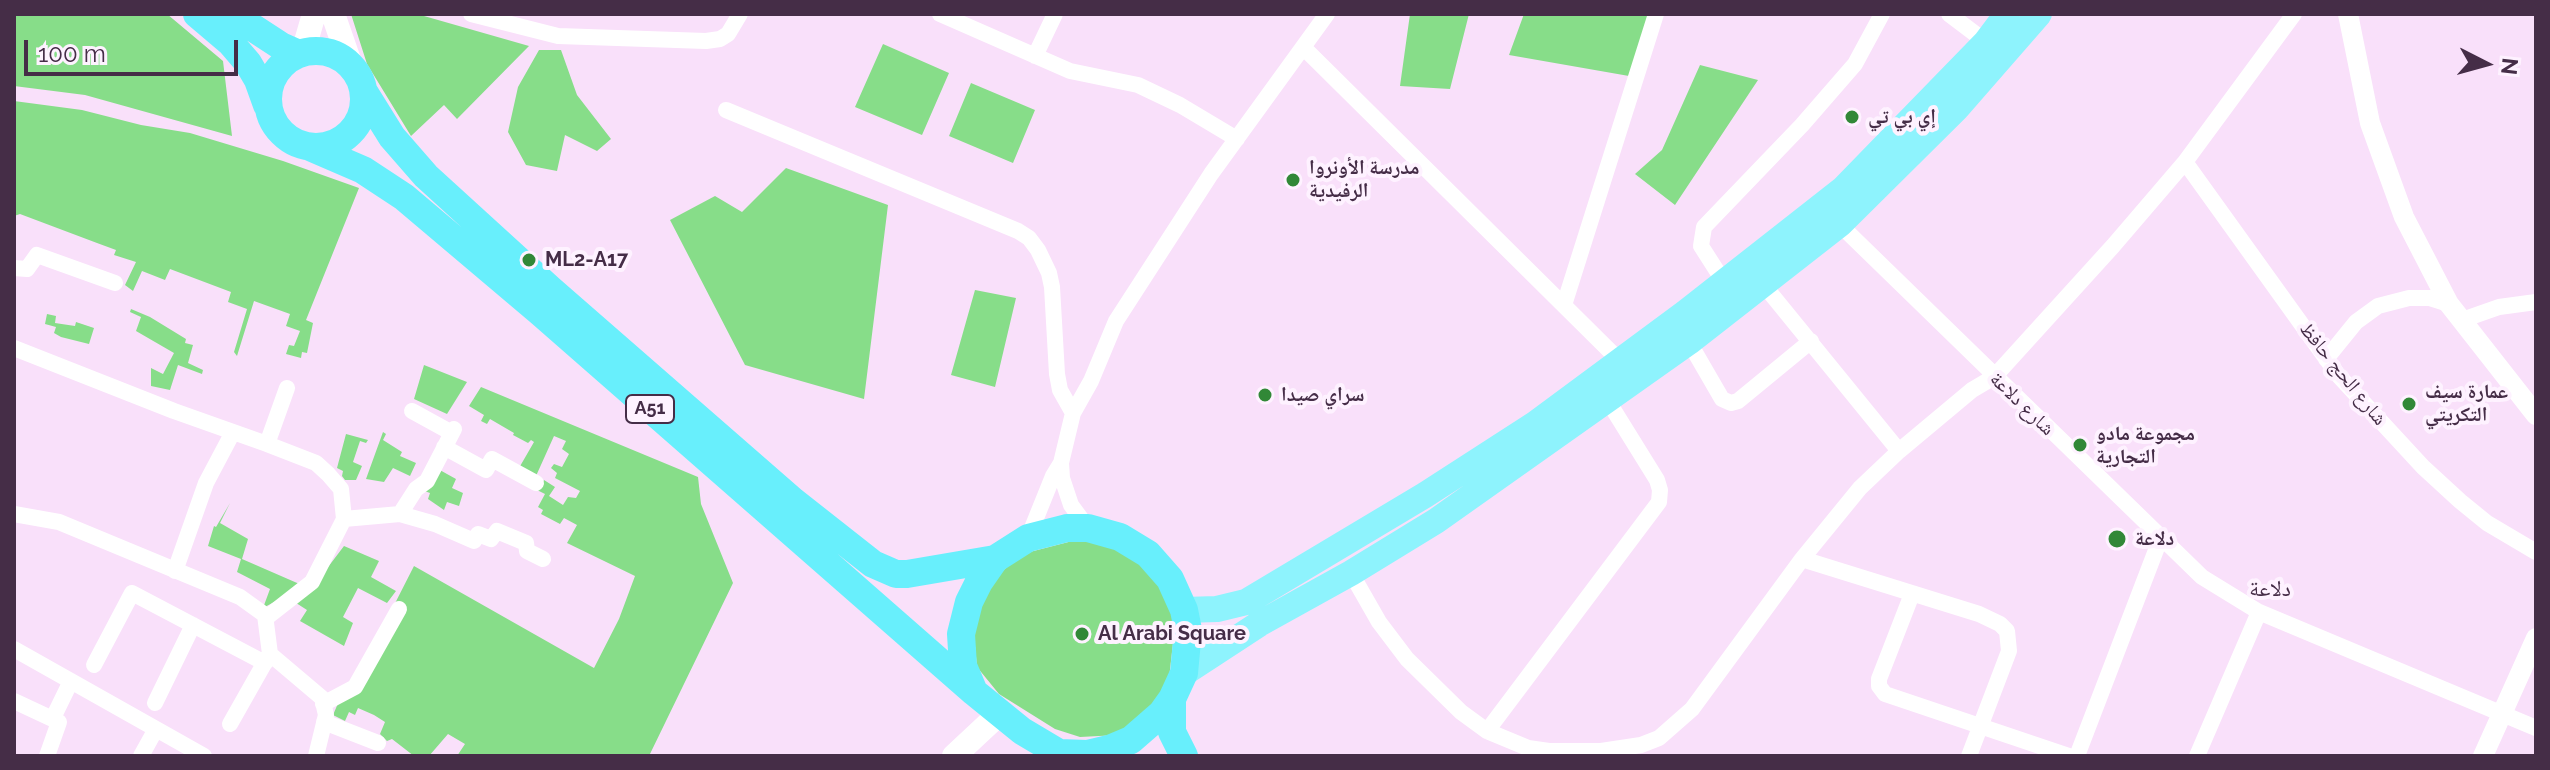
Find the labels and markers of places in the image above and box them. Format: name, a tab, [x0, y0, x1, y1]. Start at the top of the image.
place label: إي بي تي	[1868, 105, 1936, 129]
marker: إي بي تي	[1843, 108, 1861, 126]
place label: مدرسة الأونروا الرفيدية	[1309, 156, 1419, 203]
marker: مدرسة الأونروا الرفيدية	[1284, 171, 1302, 189]
place label: ML2-A17	[545, 248, 628, 272]
marker: ML2-A17	[520, 251, 538, 269]
place label: عمارة سيف التكريتي	[2425, 380, 2508, 427]
place label: سراي صيدا	[1281, 383, 1365, 407]
marker: سراي صيدا	[1256, 386, 1274, 404]
marker: عمارة سيف التكريتي	[2400, 395, 2418, 413]
place label: مجموعة مادو التجارية	[2096, 422, 2195, 469]
marker: مجموعة مادو التجارية	[2071, 436, 2089, 454]
place label: دلاعة	[2135, 527, 2174, 551]
marker: دلاعة	[2106, 528, 2128, 550]
place label: Al Arabi Square	[1098, 622, 1246, 646]
marker: Al Arabi Square	[1073, 625, 1091, 643]

